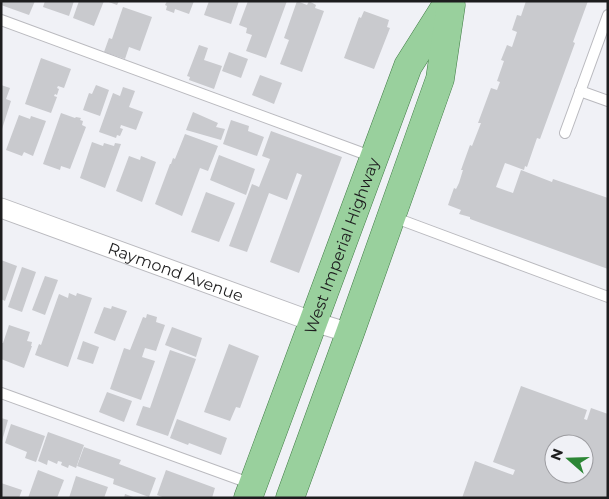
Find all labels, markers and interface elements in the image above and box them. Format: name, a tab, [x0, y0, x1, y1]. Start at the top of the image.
street label: West Imperial Highway	[300, 155, 383, 337]
street label: Raymond Avenue	[105, 238, 246, 305]
north arrow	[544, 434, 594, 484]
text: N	[546, 446, 567, 463]

